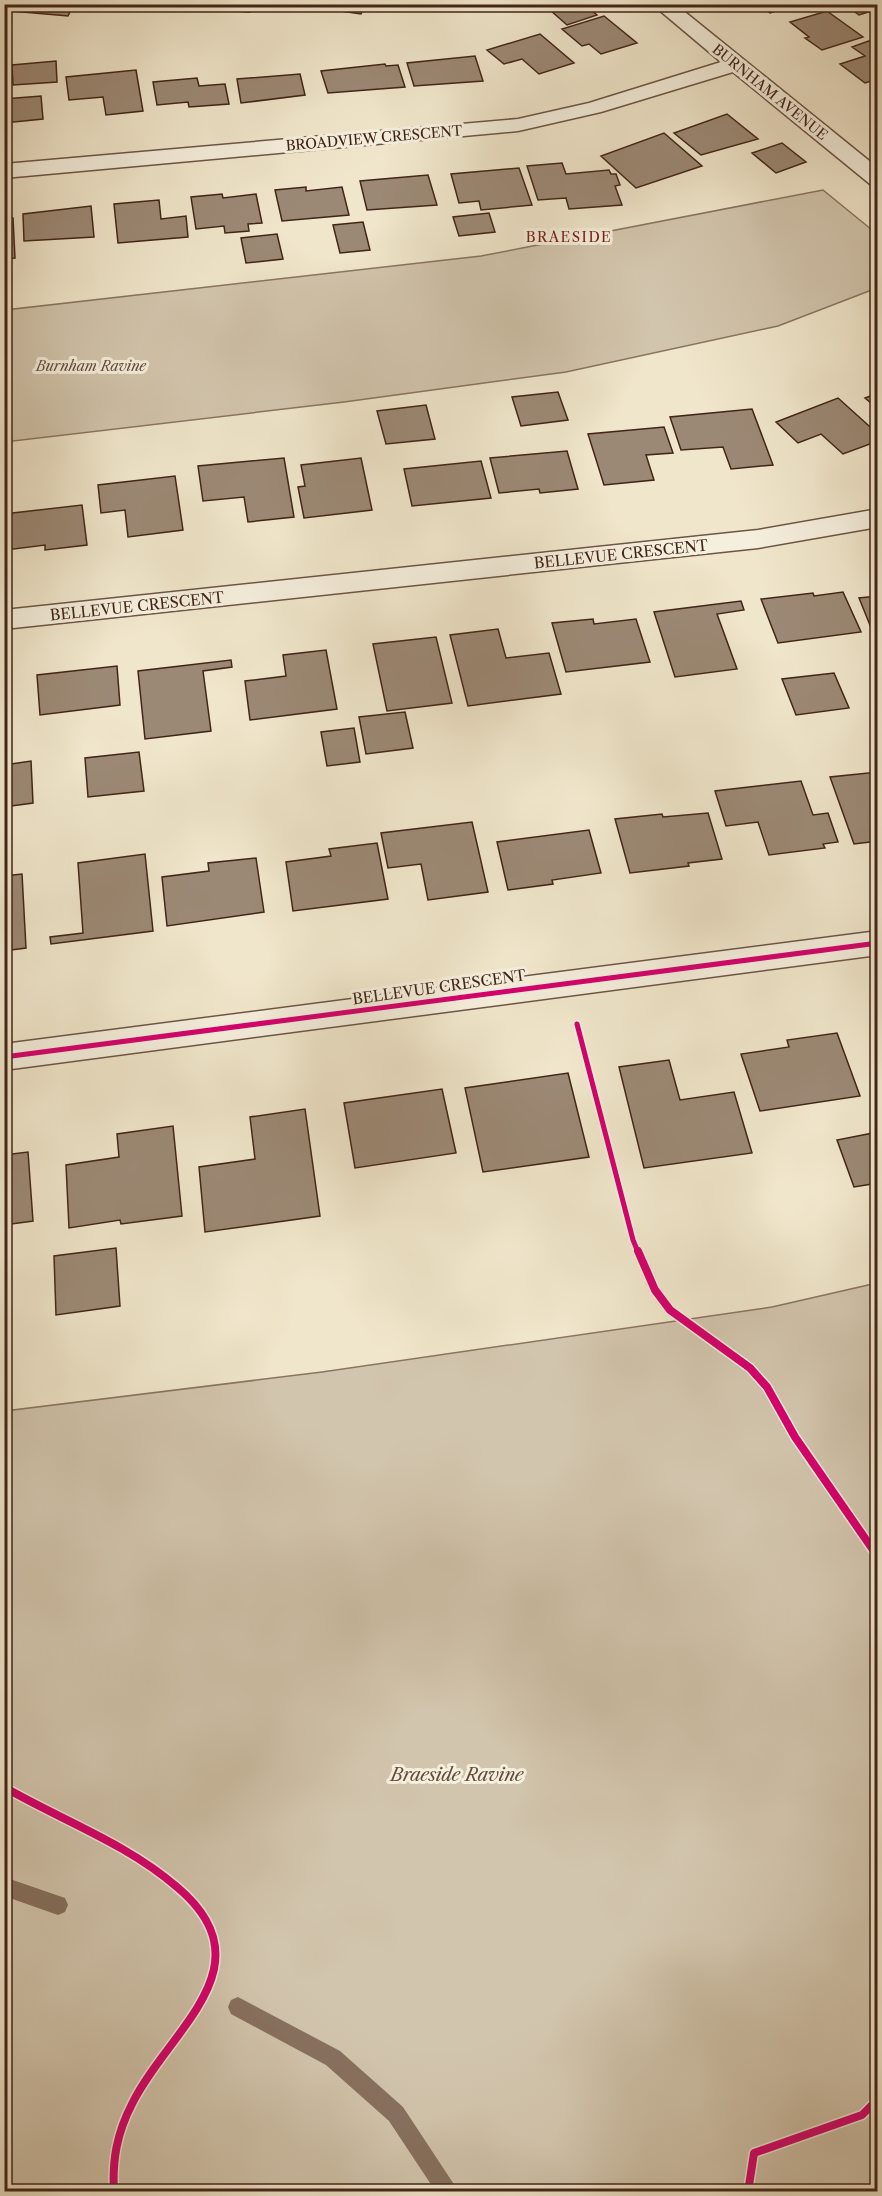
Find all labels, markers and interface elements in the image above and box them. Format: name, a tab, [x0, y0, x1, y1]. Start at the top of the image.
street label: BURNHAM AVENUE	[709, 40, 831, 144]
street label: BROADVIEW CRESCENT	[285, 121, 464, 155]
district label: BRAESIDE	[526, 228, 612, 246]
park label: Burnham Ravine	[35, 357, 147, 375]
street label: BELLEVUE CRESCENT	[533, 535, 710, 573]
street label: BELLEVUE CRESCENT	[49, 587, 226, 625]
street label: BELLEVUE CRESCENT	[351, 965, 528, 1009]
park label: Braeside Ravine	[389, 1764, 525, 1786]

